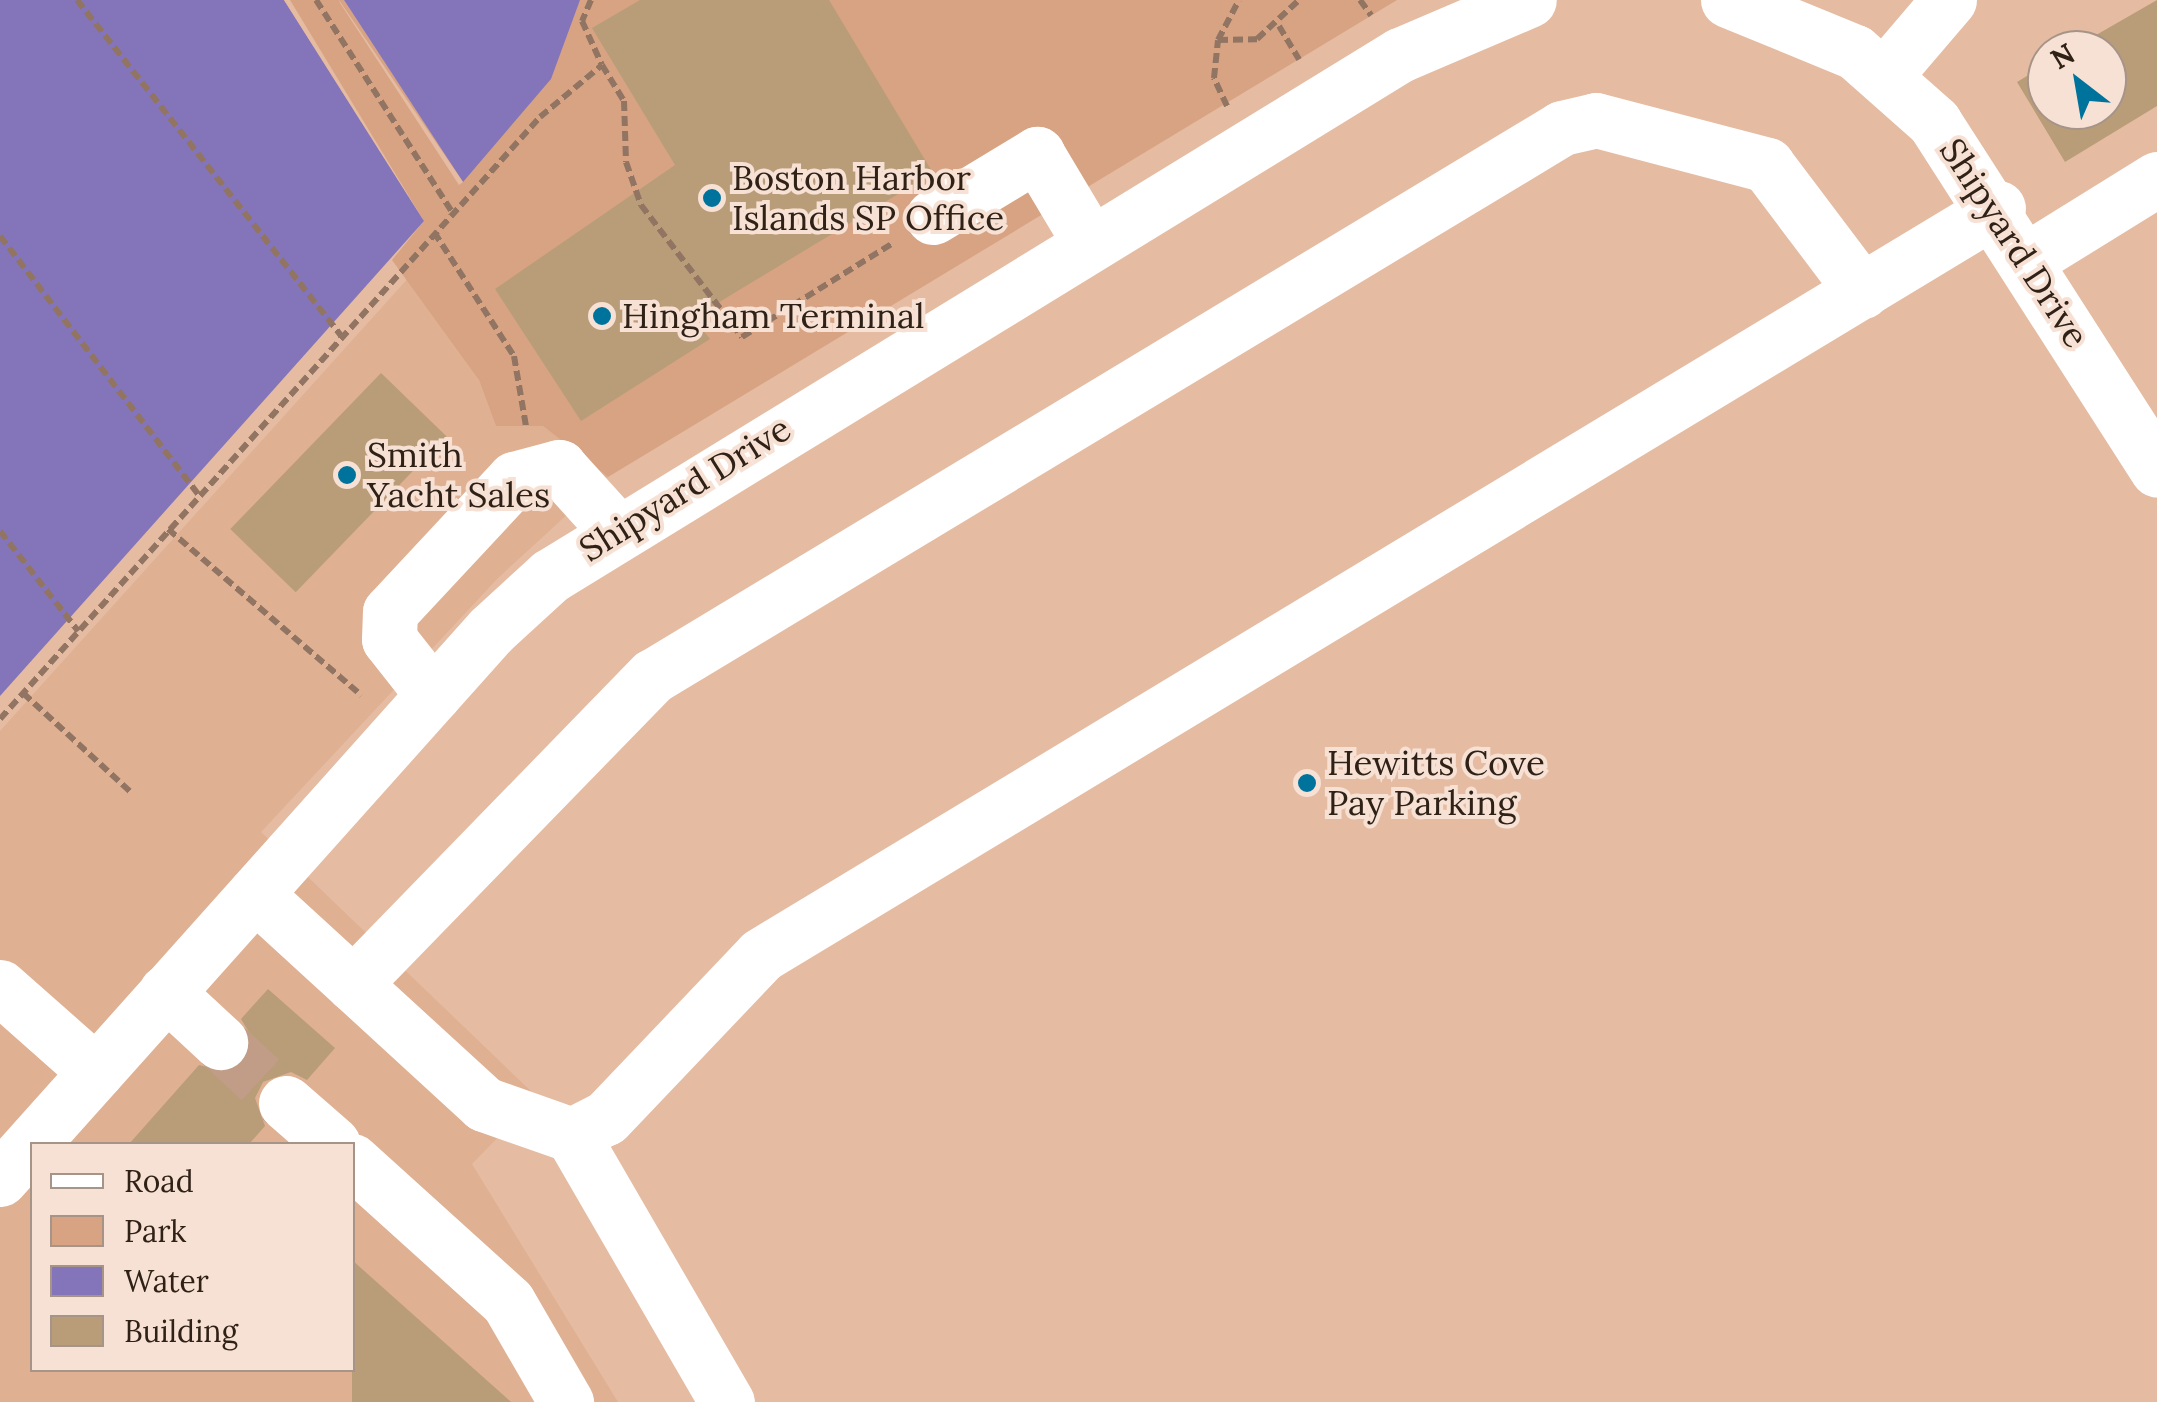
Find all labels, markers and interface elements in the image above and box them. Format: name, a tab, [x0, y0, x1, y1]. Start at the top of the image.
north arrow	[2027, 30, 2127, 130]
text: N	[2044, 35, 2081, 77]
street label: Shipyard Drive	[1931, 131, 2097, 355]
place label: Boston Harbor Islands SP Office	[732, 157, 1004, 239]
marker: Boston Harbor Islands SP Office	[701, 187, 723, 209]
place label: Hingham Terminal	[622, 295, 925, 337]
marker: Hingham Terminal	[591, 305, 613, 327]
street label: Shipyard Drive	[572, 408, 798, 570]
place label: Smith Yacht Sales	[367, 434, 550, 516]
marker: Smith Yacht Sales	[336, 464, 358, 486]
place label: Hewitts Cove Pay Parking	[1327, 742, 1545, 824]
marker: Hewitts Cove Pay Parking	[1296, 772, 1318, 794]
legend	[30, 1142, 355, 1372]
text: Road	[124, 1162, 194, 1200]
text: Park	[124, 1212, 186, 1250]
text: Water	[124, 1262, 209, 1300]
text: Building	[124, 1312, 238, 1350]

